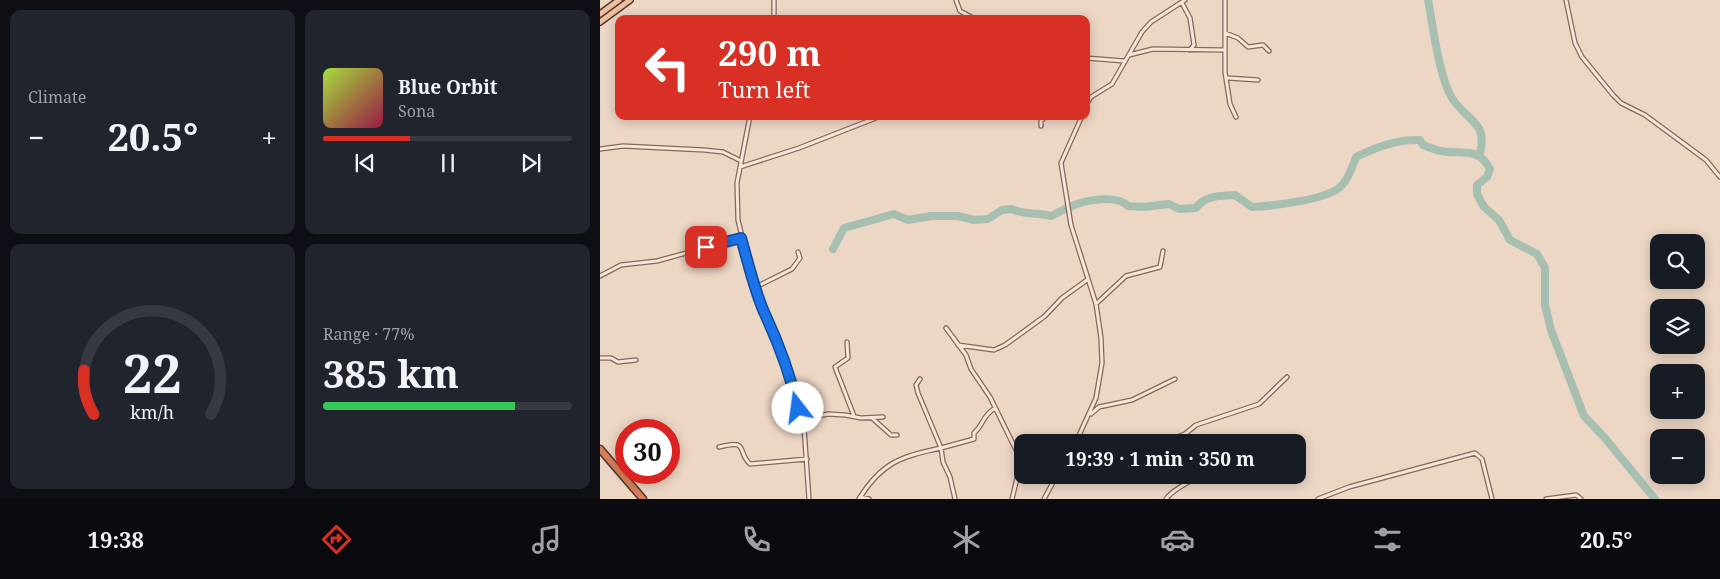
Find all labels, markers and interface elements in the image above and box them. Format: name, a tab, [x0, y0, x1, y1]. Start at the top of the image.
text: 290 m	[718, 29, 821, 76]
icon: left	[635, 35, 700, 100]
text: Blue Orbit	[398, 74, 498, 100]
text: Turn left	[718, 74, 810, 104]
text: Climate	[28, 86, 86, 108]
text: Sona	[398, 100, 435, 122]
text: 20.5°	[107, 110, 198, 162]
text: −	[28, 118, 44, 156]
text: +	[261, 118, 277, 156]
icon: previous	[351, 149, 379, 177]
icon: pause	[434, 149, 462, 177]
icon: next	[517, 149, 545, 177]
pin	[685, 226, 727, 268]
icon: arrive	[692, 233, 720, 261]
map controls	[1650, 234, 1705, 484]
button: search	[1650, 234, 1705, 289]
button: layers	[1650, 299, 1705, 354]
text: Range · 77%	[323, 323, 415, 345]
text: 22	[123, 337, 182, 408]
text: 385 km	[323, 347, 459, 399]
button: +	[1650, 364, 1705, 419]
position arrow	[771, 381, 823, 433]
text: km/h	[131, 400, 174, 424]
speed limit sign: 30	[615, 419, 680, 484]
button: −	[1650, 429, 1705, 484]
text: 19:39 · 1 min · 350 m	[1065, 446, 1255, 472]
icon: directions	[319, 522, 354, 557]
icon: music	[529, 522, 564, 557]
icon: phone	[739, 522, 774, 557]
icon: climate	[949, 522, 984, 557]
icon: car	[1160, 522, 1195, 557]
icon: filters	[1370, 522, 1405, 557]
text: 19:38	[88, 524, 144, 554]
text: 20.5°	[1580, 524, 1632, 554]

